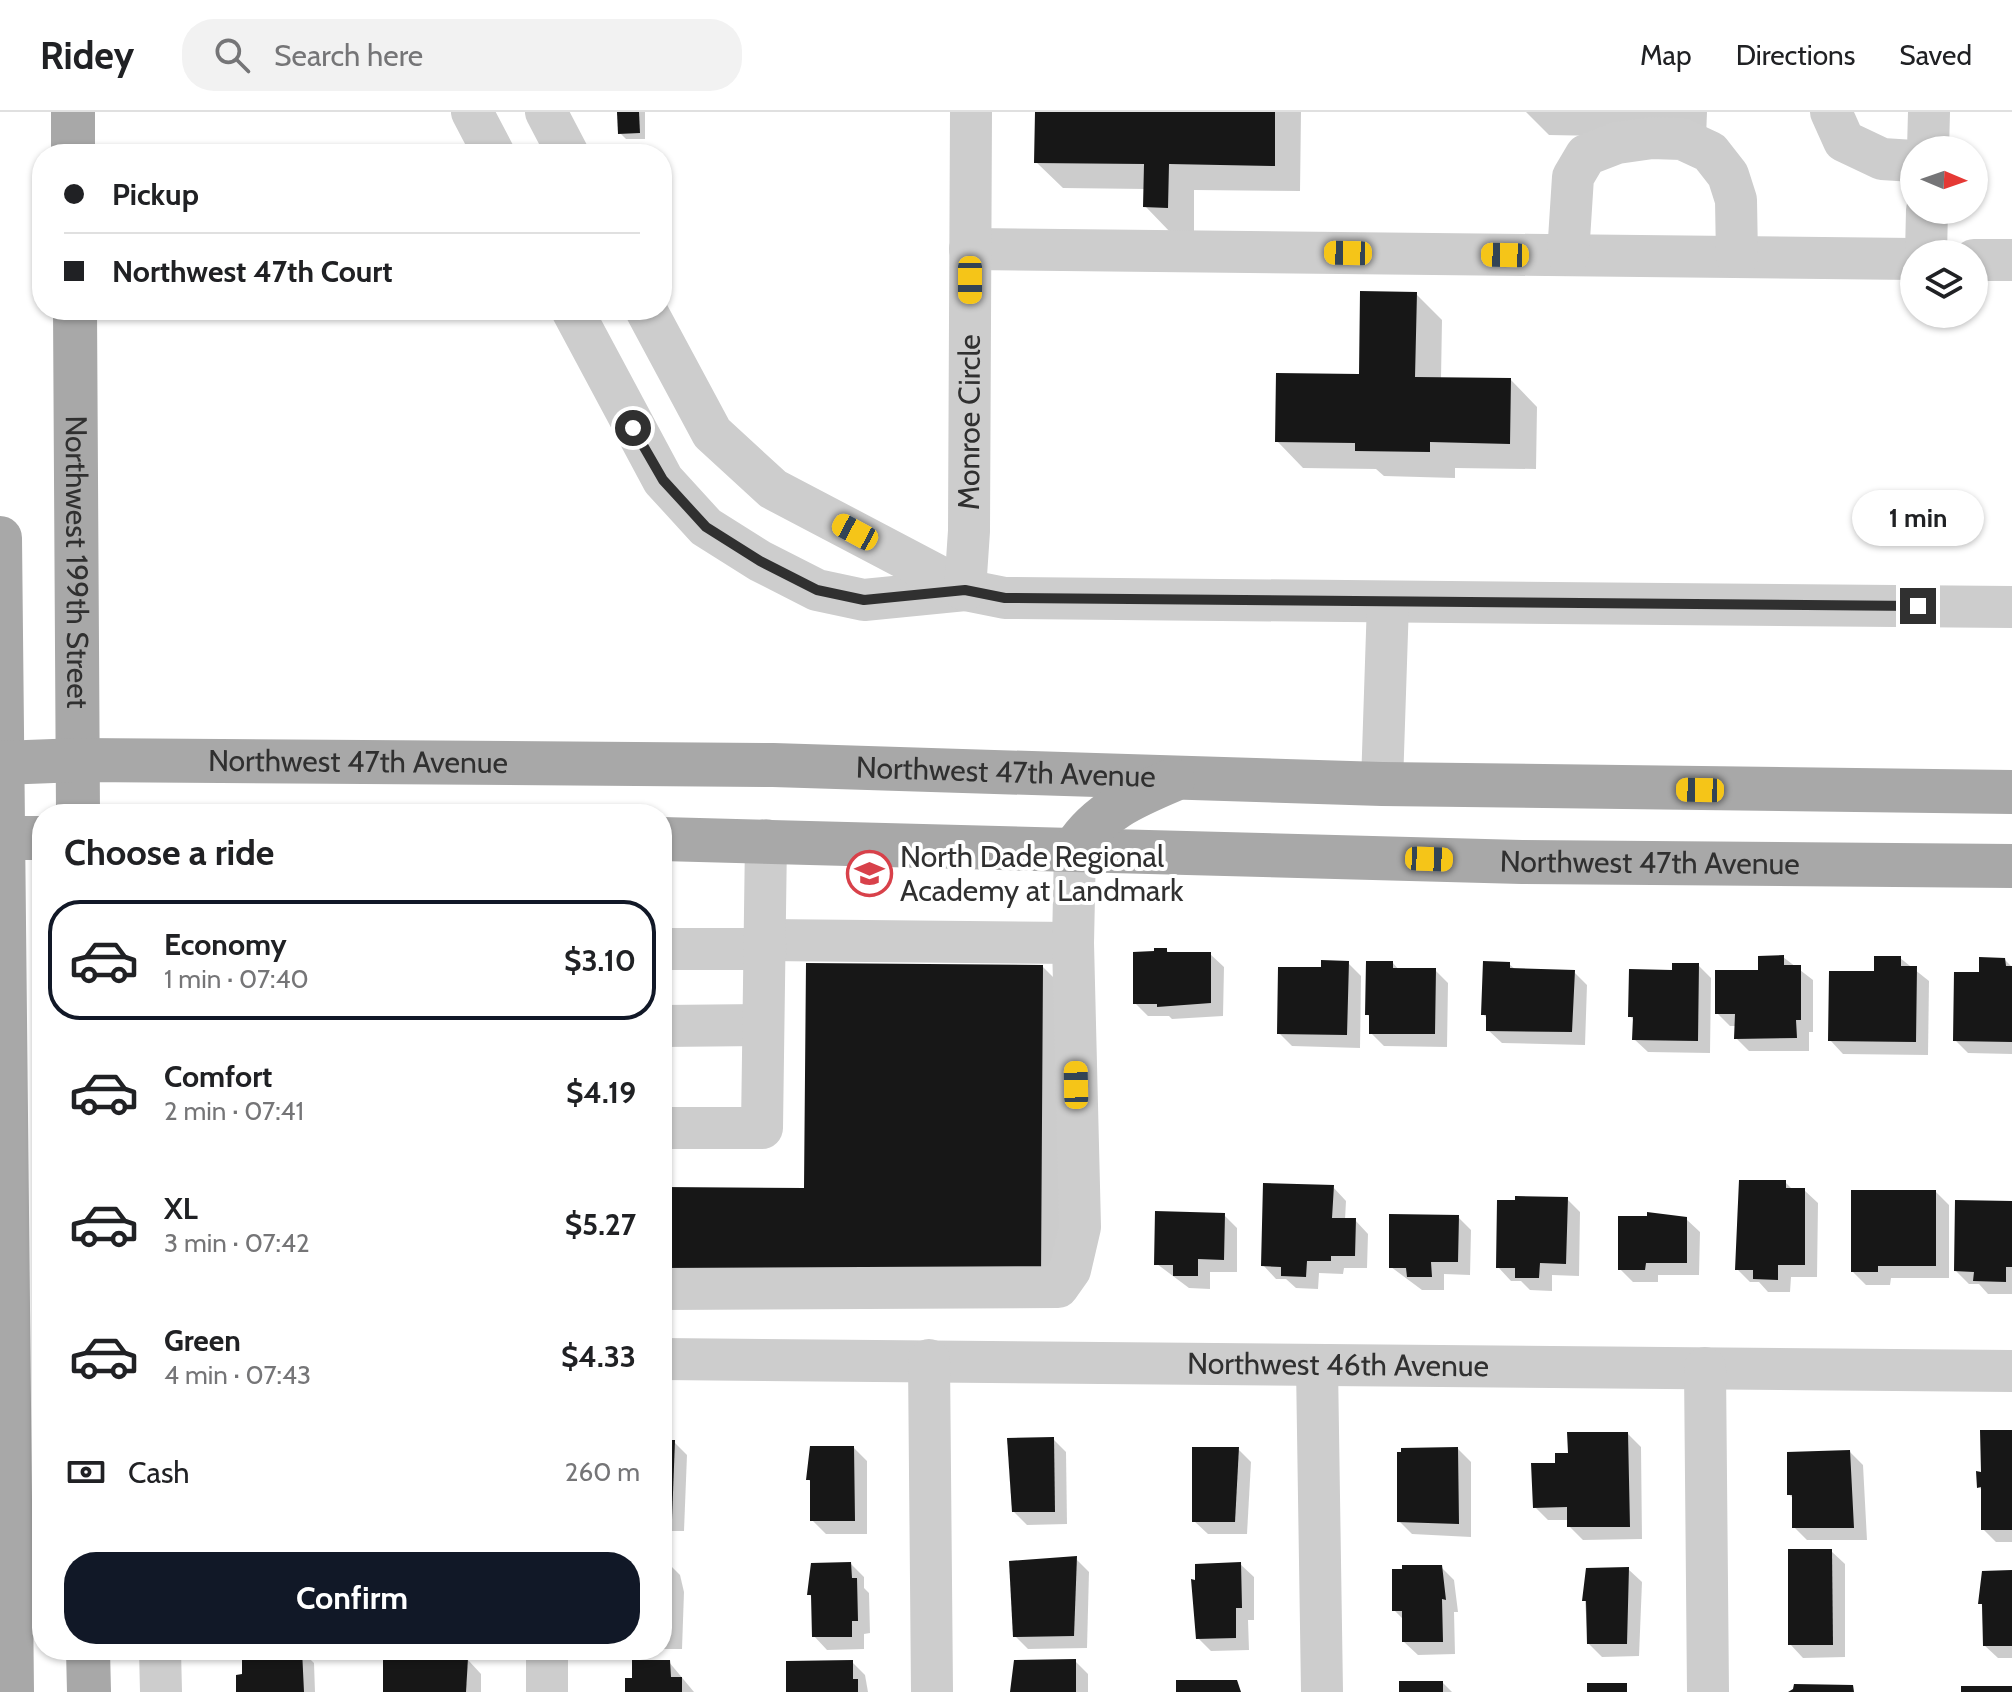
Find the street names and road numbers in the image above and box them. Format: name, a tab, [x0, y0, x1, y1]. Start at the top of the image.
street label: Monroe Circle	[950, 334, 988, 510]
street label: Northwest 199th Street	[58, 415, 96, 709]
street label: Northwest 47th Avenue	[208, 742, 508, 781]
street label: Northwest 47th Avenue	[855, 749, 1156, 795]
street label: Northwest 47th Avenue	[1499, 842, 1800, 882]
street label: Northwest 46th Avenue	[1187, 1345, 1489, 1384]

